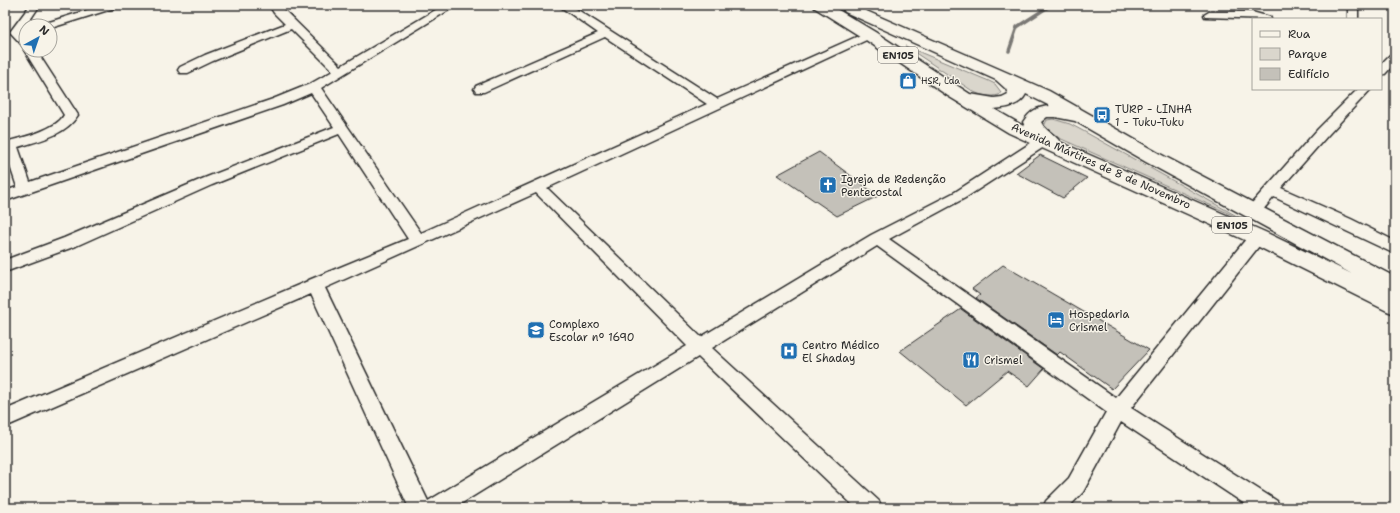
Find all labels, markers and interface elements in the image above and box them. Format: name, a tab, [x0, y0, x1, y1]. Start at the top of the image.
north arrow	[18, 18, 58, 58]
legend	[1252, 18, 1382, 90]
text: N	[36, 22, 52, 39]
text: Rua	[1288, 26, 1311, 42]
text: Parque	[1288, 46, 1327, 62]
road number: EN105	[878, 47, 918, 63]
text: Edifício	[1288, 66, 1329, 82]
shop icon: HSR, Lda	[898, 71, 918, 91]
place label: HSR, Lda	[921, 75, 960, 87]
place label: TURP - LINHA 1 - Tuku-Tuku	[1115, 102, 1192, 130]
bus stop icon: TURP - LINHA 1 - Tuku-Tuku	[1092, 105, 1112, 125]
street label: Avenida Mártires de 8 de Novembro	[1009, 119, 1193, 213]
place label: Igreja de Redenção Pentecostal	[841, 172, 946, 200]
church icon: Igreja de Redenção Pentecostal	[818, 175, 838, 195]
road number: EN105	[1212, 217, 1252, 233]
place label: Hospedaria Crismel	[1069, 307, 1129, 335]
hotel icon: Hospedaria Crismel	[1046, 310, 1066, 330]
place label: Complexo Escolar nº 1690	[549, 317, 635, 345]
school or university icon: Complexo Escolar nº 1690	[526, 320, 546, 340]
place label: Centro Médico El Shaday	[802, 338, 880, 366]
hospital icon: Centro Médico El Shaday	[779, 341, 799, 361]
restaurant icon: Crismel	[961, 350, 981, 370]
place label: Crismel	[984, 353, 1023, 368]

